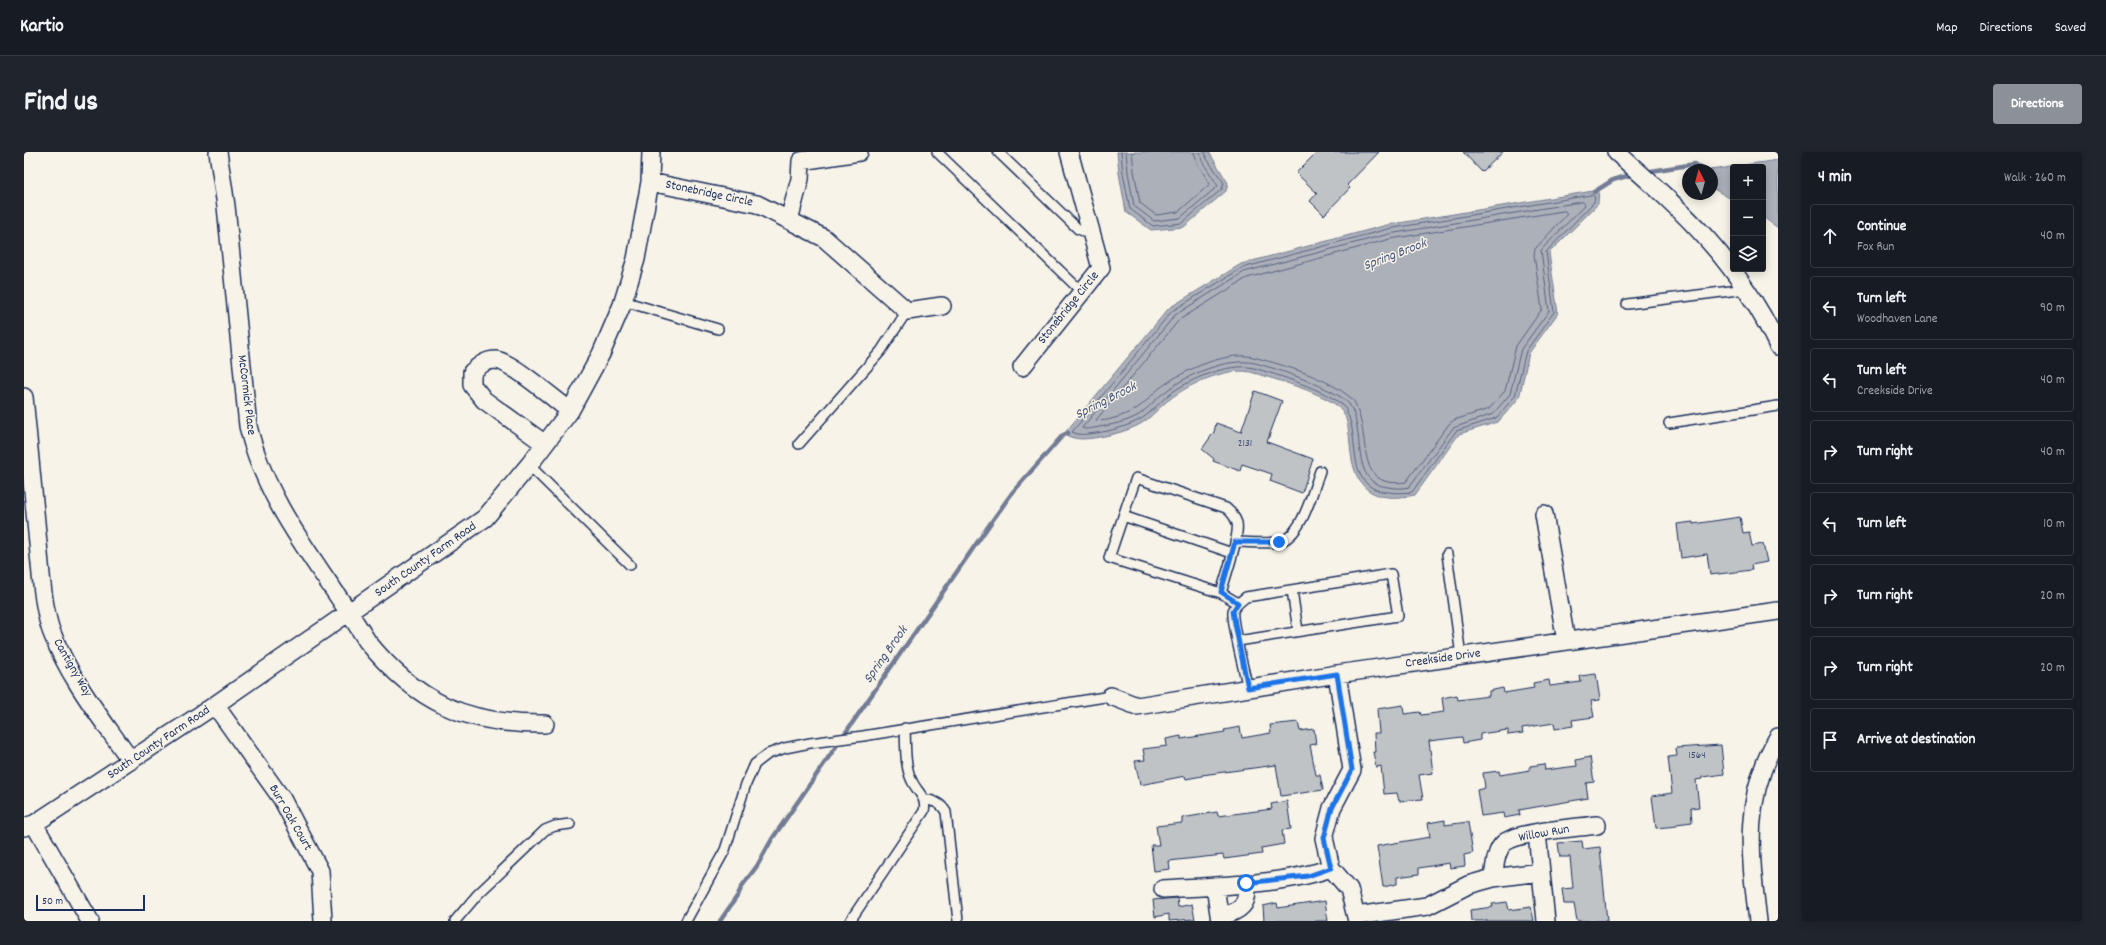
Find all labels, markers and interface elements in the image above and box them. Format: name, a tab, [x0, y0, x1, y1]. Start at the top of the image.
text: Kartio	[20, 14, 64, 41]
text: Map	[1936, 18, 1958, 38]
text: Directions	[1980, 18, 2033, 38]
text: Saved	[2055, 18, 2086, 38]
text: Find us	[24, 84, 98, 124]
button: Directions	[1993, 84, 2082, 124]
north arrow	[1682, 164, 1718, 200]
map controls	[1730, 164, 1766, 272]
button: +	[1730, 164, 1766, 200]
text: 4 min	[1818, 166, 1852, 190]
text: Walk · 260 m	[2004, 169, 2066, 188]
street label: Stonebridge Circle	[663, 175, 755, 213]
button: −	[1730, 200, 1766, 236]
text: Continue	[1857, 216, 1906, 238]
icon: ahead	[1819, 225, 1841, 247]
text: 40 m	[2041, 227, 2065, 246]
water label: Spring Brook	[1360, 233, 1431, 276]
button: layers	[1730, 236, 1766, 272]
text: Fox Run	[1857, 238, 1894, 257]
street label: Stonebridge Circle	[1034, 267, 1105, 349]
text: Turn left	[1857, 288, 1906, 310]
icon: left	[1819, 297, 1841, 319]
text: 90 m	[2040, 299, 2065, 318]
text: Woodhaven Lane	[1857, 310, 1937, 329]
street label: McCormick Place	[232, 354, 260, 437]
text: Turn left	[1857, 360, 1906, 382]
icon: left	[1819, 369, 1841, 391]
text: 40 m	[2041, 371, 2065, 390]
water label: Spring Brook	[1072, 376, 1141, 425]
text: Creekside Drive	[1857, 382, 1933, 401]
house number: 2131	[1238, 436, 1252, 452]
icon: right	[1819, 441, 1841, 463]
text: Turn right	[1857, 441, 1913, 463]
text: 40 m	[2041, 443, 2065, 462]
icon: left	[1819, 513, 1841, 535]
text: Turn left	[1857, 513, 1906, 535]
text: 10 m	[2043, 515, 2065, 534]
street label: South County Farm Road	[371, 518, 481, 602]
route end	[1270, 533, 1288, 551]
icon: right	[1819, 585, 1841, 607]
text: Turn right	[1857, 585, 1913, 607]
text: 20 m	[2040, 587, 2065, 606]
water label: Spring Brook	[859, 621, 914, 688]
street label: Cantigny Way	[48, 635, 97, 701]
street label: Creekside Drive	[1404, 644, 1482, 674]
icon: right	[1819, 657, 1841, 679]
text: Turn right	[1857, 657, 1913, 679]
text: 20 m	[2040, 659, 2065, 678]
street label: South County Farm Road	[104, 701, 214, 785]
icon: arrive	[1819, 729, 1841, 751]
text: Arrive at destination	[1857, 729, 1975, 751]
house number: 1564	[1688, 748, 1706, 764]
street label: Burr Oak Court	[263, 781, 317, 855]
street label: Willow Run	[1517, 820, 1571, 848]
route start	[1237, 874, 1255, 892]
scale bar	[36, 893, 145, 912]
text: 50 m	[42, 894, 63, 910]

